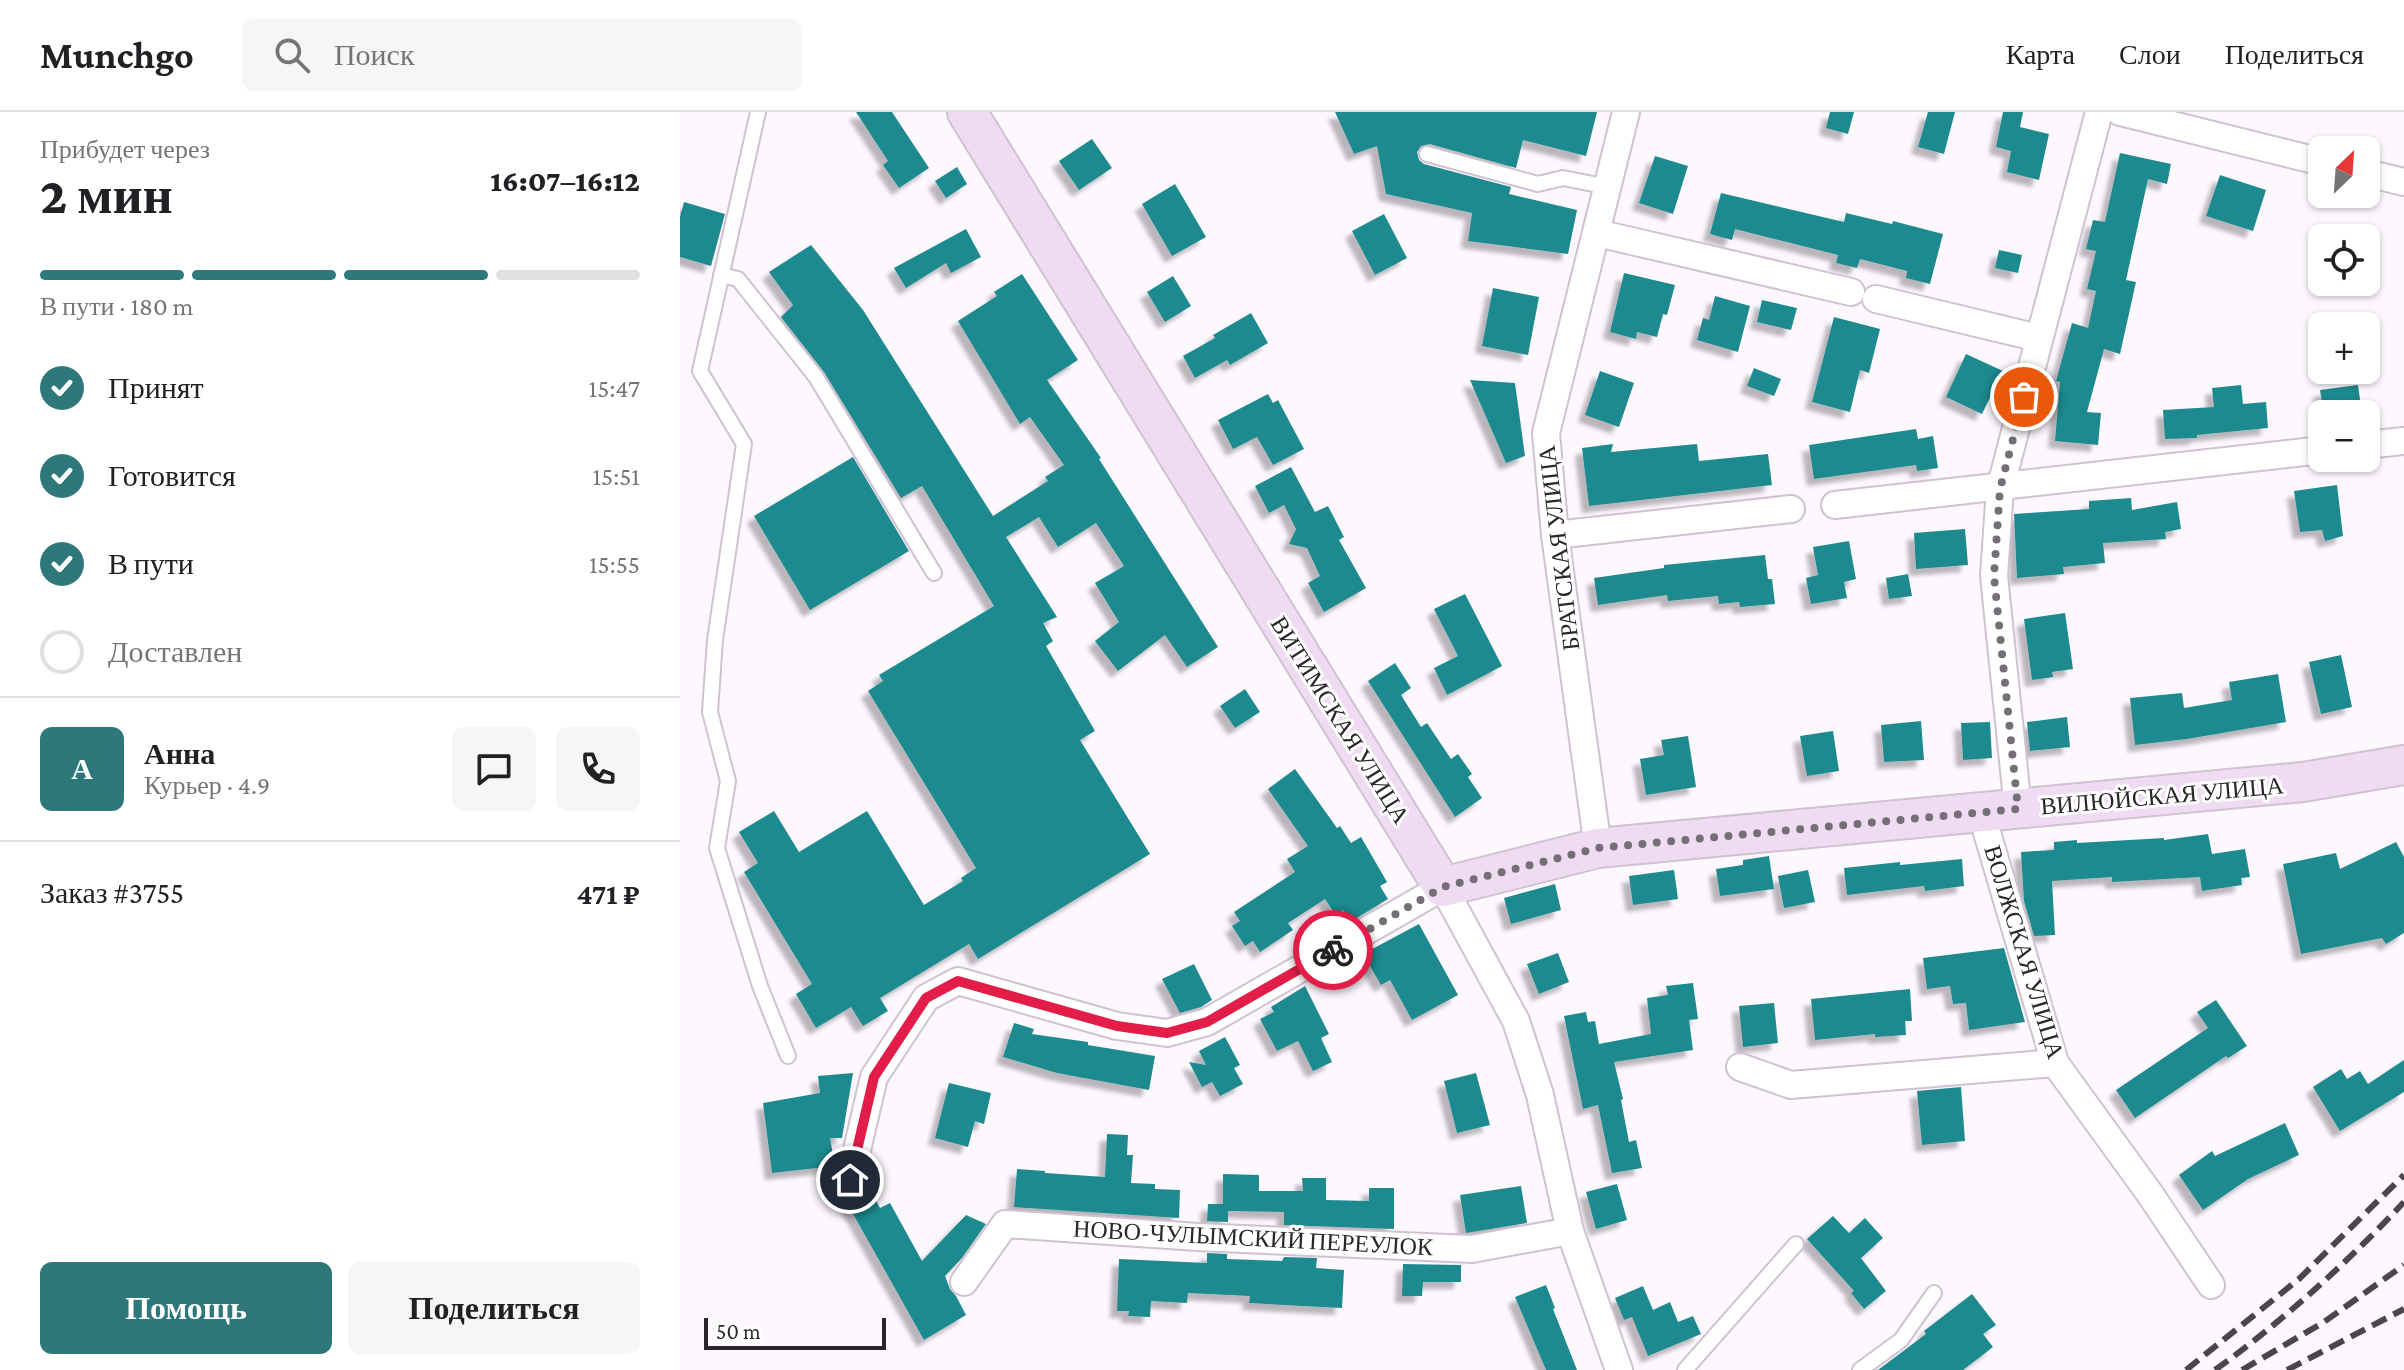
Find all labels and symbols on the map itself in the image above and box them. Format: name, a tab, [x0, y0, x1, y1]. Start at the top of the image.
north arrow	[2308, 136, 2380, 208]
pin	[1990, 363, 2058, 431]
street label: БРАТСКАЯ УЛИЦА	[1532, 443, 1584, 652]
street label: ВИТИМСКАЯ УЛИЦА	[1266, 611, 1416, 829]
street label: ВИЛЮЙСКАЯ УЛИЦА	[2039, 771, 2285, 820]
street label: ВОЛЖСКАЯ УЛИЦА	[1979, 842, 2070, 1062]
courier	[1293, 910, 1373, 990]
pin	[816, 1146, 884, 1214]
street label: НОВО-ЧУЛЫМСКИЙ ПЕРЕУЛОК	[1072, 1215, 1435, 1260]
scale bar	[704, 1314, 886, 1350]

